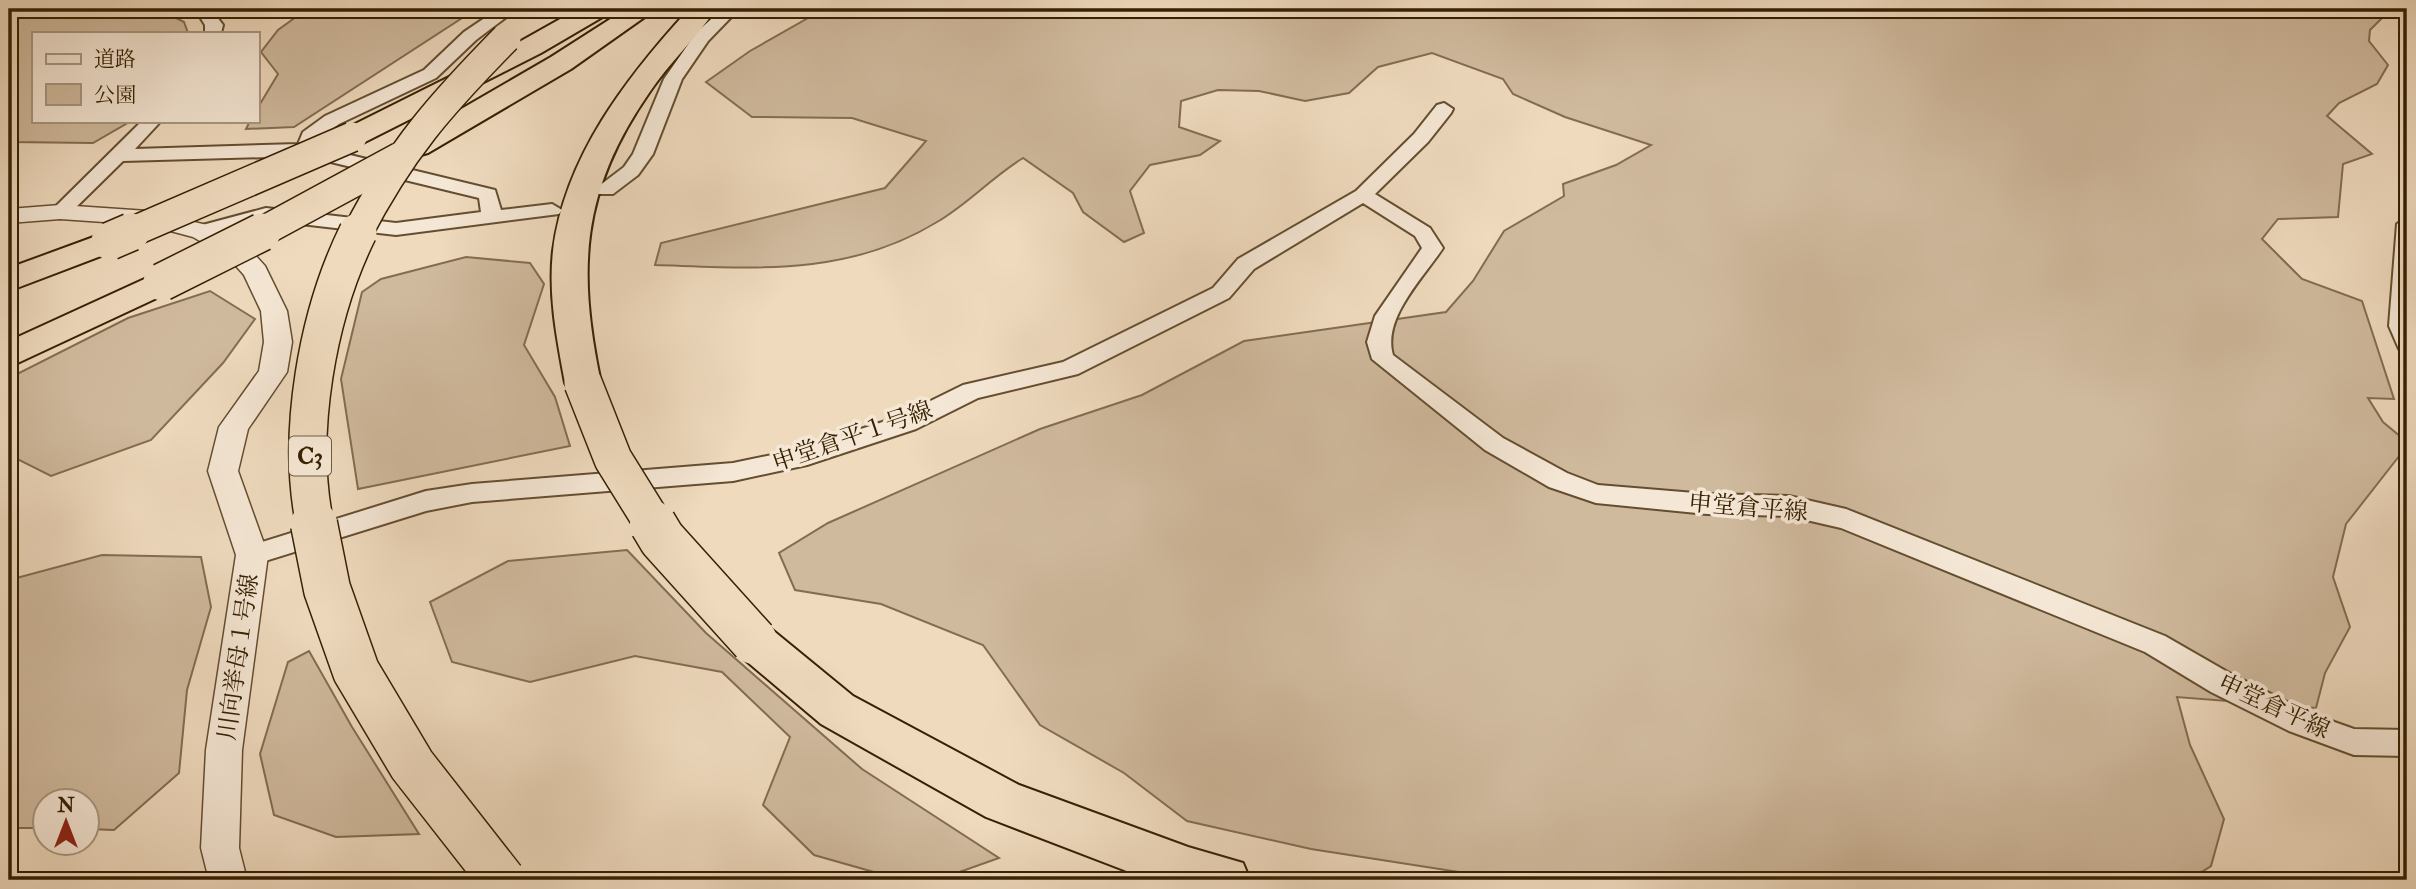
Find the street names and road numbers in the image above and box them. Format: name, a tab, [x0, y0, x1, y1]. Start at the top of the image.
street label: 申堂倉平１号線	[768, 394, 937, 478]
road number: C3	[289, 436, 331, 476]
street label: 申堂倉平線	[1687, 487, 1809, 528]
street label: 川向挙母１号線	[211, 572, 266, 742]
street label: 申堂倉平線	[2213, 667, 2335, 746]

